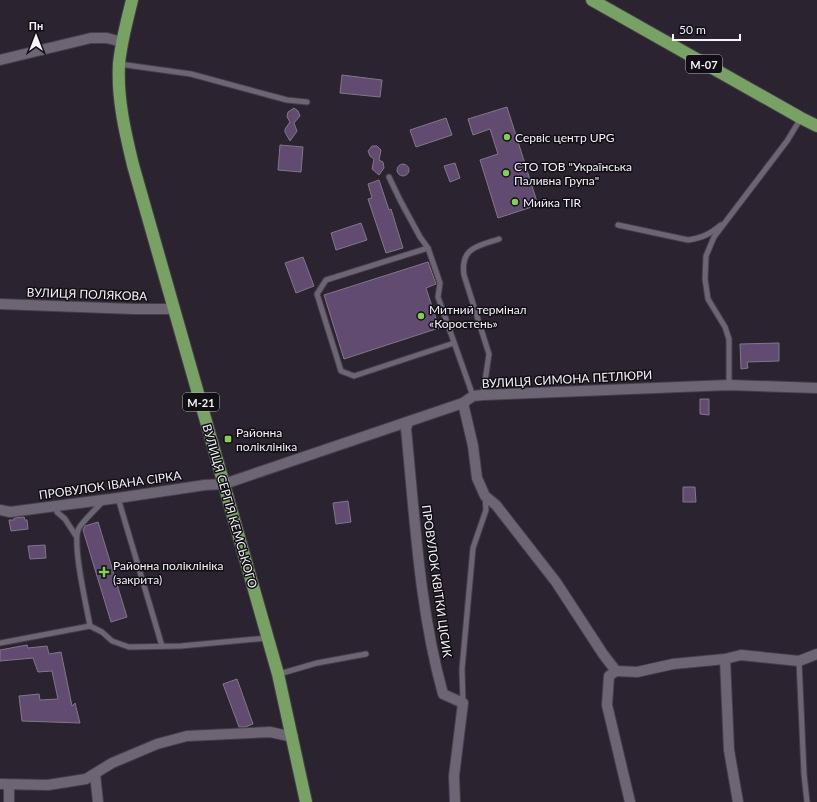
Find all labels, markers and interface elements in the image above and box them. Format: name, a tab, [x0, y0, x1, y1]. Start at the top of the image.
north arrow	[16, 16, 56, 56]
scale bar	[673, 16, 740, 42]
text: Пн	[29, 19, 43, 32]
text: 50 m	[679, 22, 706, 37]
road number: М-07	[686, 55, 722, 73]
place label: Сервіс центр UPG	[515, 130, 615, 145]
marker: Сервіс центр UPG	[502, 132, 512, 142]
place label: СТО ТОВ "Українська Паливна Група"	[514, 159, 632, 188]
marker: СТО ТОВ "Українська Паливна Група"	[501, 168, 511, 178]
place label: Мийка TIR	[523, 195, 582, 210]
marker: Мийка TIR	[510, 197, 520, 207]
street label: ВУЛИЦЯ ПОЛЯКОВА	[27, 284, 148, 304]
place label: Митний термінал «Коростень»	[429, 302, 527, 331]
marker: Митний термінал «Коростень»	[416, 311, 426, 321]
street label: ВУЛИЦЯ СИМОНА ПЕТЛЮРИ	[481, 367, 653, 391]
road number: М-21	[183, 393, 219, 411]
street label: ВУЛИЦЯ СЕРГІЯ КЕМСЬКОГО	[199, 422, 261, 590]
place label: Районна поліклініка	[236, 425, 297, 454]
marker: Районна поліклініка	[223, 434, 233, 444]
street label: ПРОВУЛОК ІВАНА СІРКА	[38, 467, 183, 502]
street label: ПРОВУЛОК КВІТКИ ЦІСИК	[419, 504, 455, 658]
place label: Районна поліклініка (закрита)	[113, 558, 223, 587]
marker: Районна поліклініка (закрита)	[98, 566, 110, 578]

